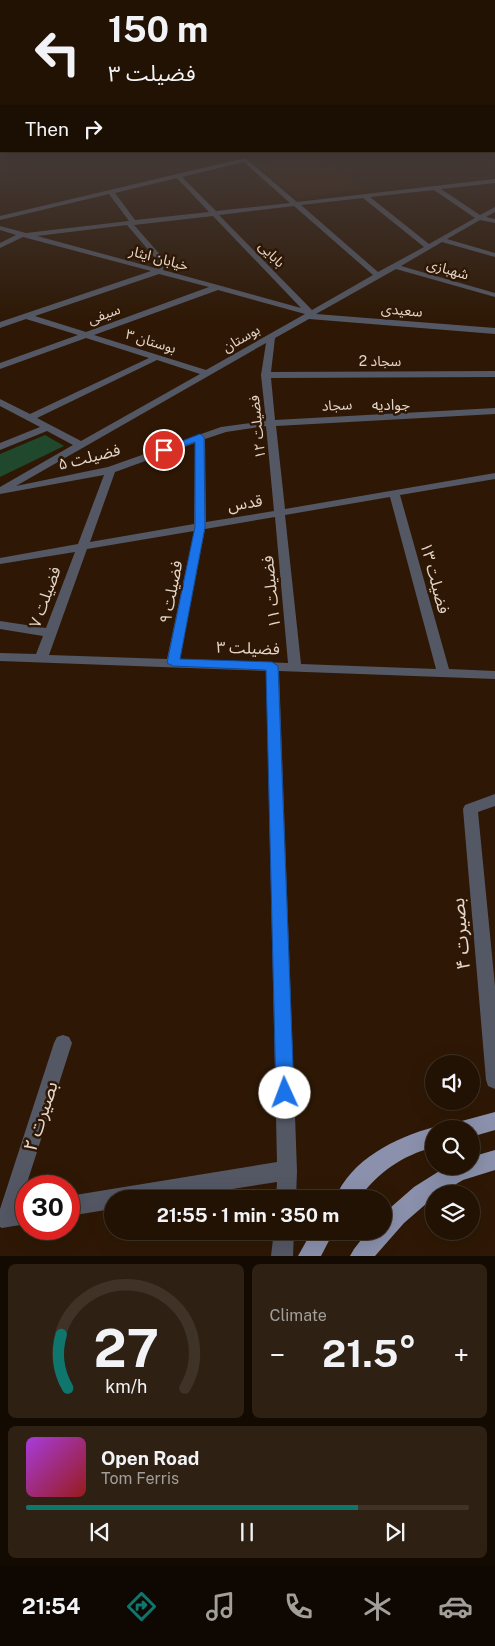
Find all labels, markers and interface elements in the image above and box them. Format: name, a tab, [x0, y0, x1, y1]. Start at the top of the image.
text: 150 m	[108, 9, 208, 50]
icon: left	[25, 20, 90, 85]
text: فضیلت ۳	[108, 60, 196, 86]
icon: right	[79, 115, 107, 143]
text: Then	[25, 118, 69, 140]
street label: بابایی	[255, 238, 288, 271]
street label: خیابان ایثار	[127, 242, 190, 275]
street label: شهبازی	[425, 255, 471, 284]
street label: سعیدی	[380, 300, 423, 321]
street label: سیفی	[86, 301, 123, 328]
street label: بوستان	[220, 321, 263, 356]
street label: بوستان ۳	[124, 326, 178, 357]
street label: سجاد 2	[359, 353, 401, 369]
street label: فضیلت ۱۲	[246, 394, 268, 460]
street label: سجاد	[321, 396, 353, 414]
district label: جوادیه	[372, 396, 410, 414]
pin	[143, 429, 185, 471]
icon: arrive	[150, 436, 178, 464]
street label: فضیلت ۵	[56, 440, 122, 474]
street label: قدس	[226, 491, 264, 515]
street label: فضیلت ۱۳	[416, 540, 454, 616]
street label: فضیلت ۱۱	[258, 555, 284, 629]
street label: فضیلت ۹	[156, 559, 186, 625]
street label: فضیلت ۷	[25, 564, 65, 630]
street label: فضیلت ۳	[216, 637, 280, 659]
street label: بصیرت ۴	[446, 897, 475, 971]
map controls	[425, 1055, 480, 1240]
button: sound	[425, 1055, 480, 1110]
position arrow	[258, 1066, 310, 1118]
street label: بصیرت ۲	[18, 1078, 63, 1154]
button: search	[425, 1120, 480, 1175]
speed limit sign: 30	[15, 1175, 80, 1240]
button: layers	[425, 1185, 480, 1240]
text: 21:55 · 1 min · 350 m	[157, 1204, 339, 1226]
text: Climate	[270, 1306, 327, 1325]
text: 27	[93, 1318, 159, 1379]
text: 21.5°	[322, 1331, 416, 1376]
text: −	[270, 1338, 285, 1371]
text: +	[453, 1338, 469, 1371]
text: km/h	[105, 1376, 147, 1397]
text: Open Road	[101, 1447, 199, 1469]
text: Tom Ferris	[101, 1469, 179, 1488]
icon: previous	[86, 1518, 114, 1546]
icon: pause	[233, 1518, 261, 1546]
icon: next	[381, 1518, 409, 1546]
icon: directions	[124, 1589, 159, 1624]
icon: music	[203, 1589, 238, 1624]
icon: phone	[281, 1589, 316, 1624]
icon: climate	[360, 1589, 395, 1624]
icon: car	[438, 1589, 473, 1624]
text: 21:54	[22, 1593, 80, 1619]

